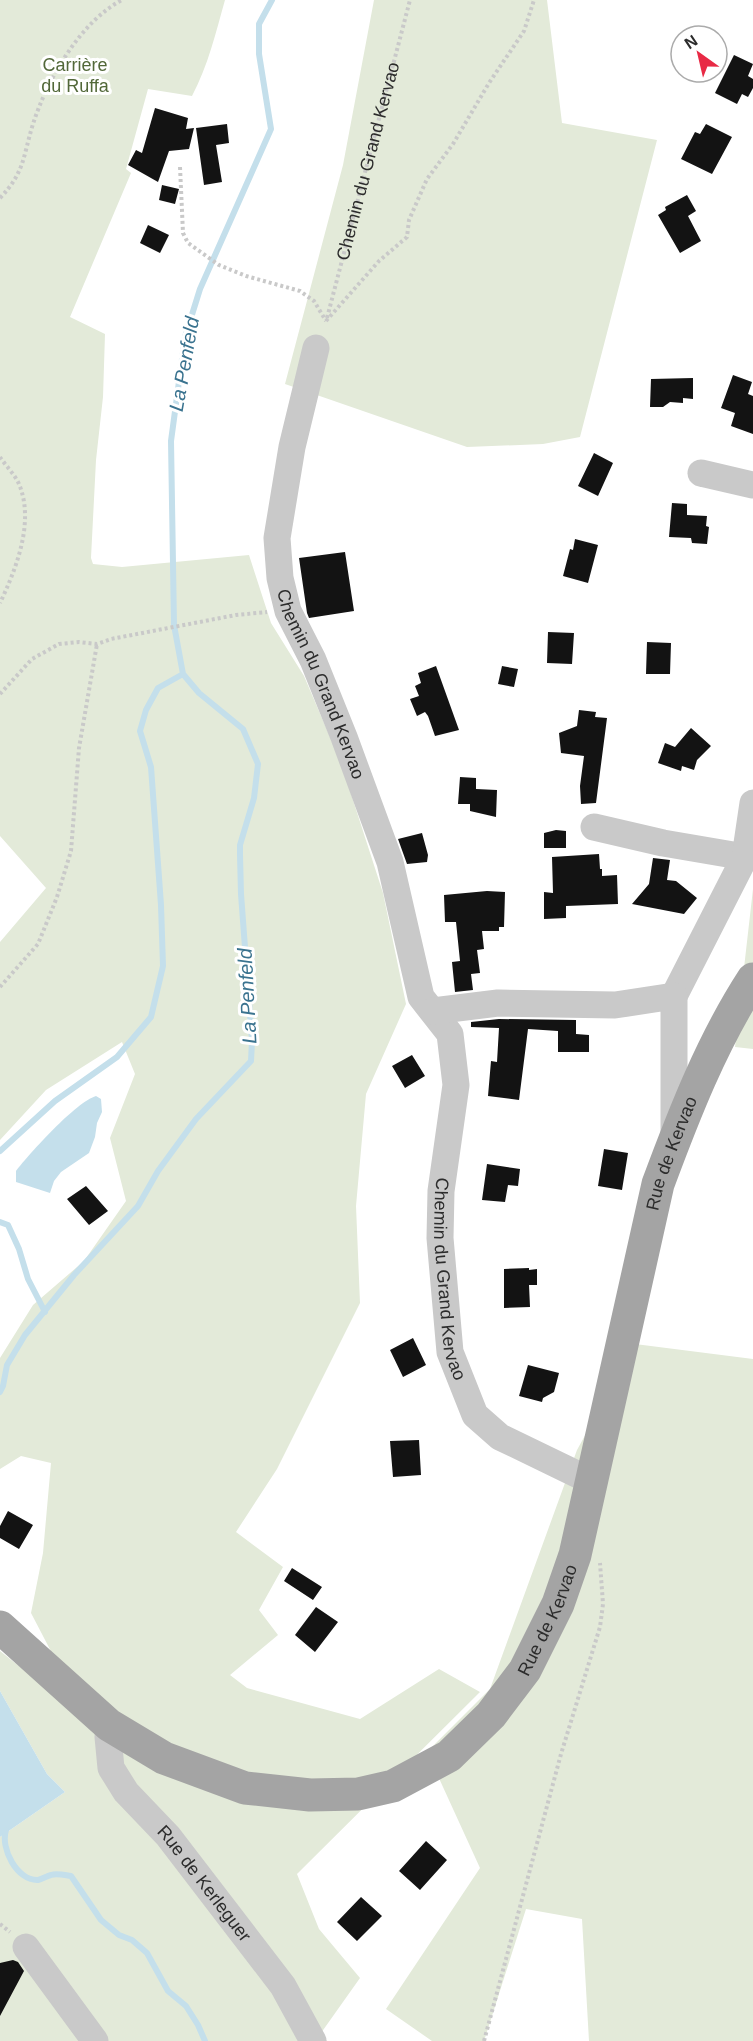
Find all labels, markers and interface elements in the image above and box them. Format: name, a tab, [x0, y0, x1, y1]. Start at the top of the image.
north arrow	[669, 24, 729, 84]
text: N	[681, 32, 700, 52]
park label: Carrière du Ruffa	[41, 55, 110, 96]
street label: Chemin du Grand Kervao	[332, 60, 403, 263]
water label: La Penfeld	[165, 314, 203, 413]
street label: Chemin du Grand Kervao	[273, 587, 369, 782]
water label: La Penfeld	[233, 947, 260, 1044]
street label: Rue de Kervao	[642, 1093, 701, 1212]
street label: Chemin du Grand Kervao	[430, 1176, 470, 1383]
street label: Rue de Kervao	[514, 1562, 581, 1679]
street label: Rue de Kerleguer	[153, 1821, 255, 1945]

